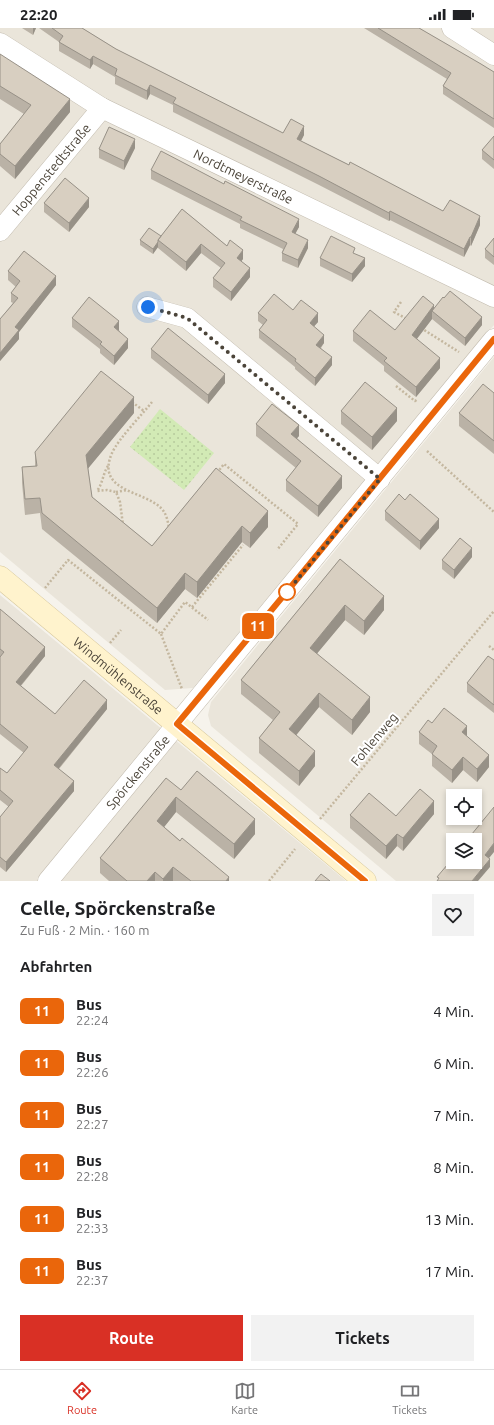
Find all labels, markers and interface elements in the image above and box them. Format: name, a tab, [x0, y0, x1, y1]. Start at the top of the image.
text: 22:20	[20, 6, 58, 23]
street label: Hoppenstedtstraße	[9, 121, 93, 218]
street label: Nordtmeyerstraße	[191, 146, 295, 206]
your location	[138, 297, 158, 317]
unlabelled marker	[278, 583, 296, 601]
line badge: 11	[240, 613, 276, 639]
text: 11	[250, 618, 266, 634]
street label: Windmühlenstraße	[71, 634, 166, 717]
street label: Fohlenweg	[348, 710, 400, 768]
street label: Spörckenstraße	[103, 732, 172, 812]
map controls	[446, 789, 482, 869]
button: locate	[446, 789, 482, 825]
button: layers	[446, 833, 482, 869]
button: heart	[432, 894, 474, 936]
text: Celle, Spörckenstraße	[20, 897, 216, 919]
text: Zu Fuß · 2 Min. · 160 m	[20, 923, 149, 937]
text: Abfahrten	[20, 958, 92, 975]
text: Bus	[76, 996, 102, 1013]
text: 11	[34, 1003, 50, 1019]
text: 4 Min.	[433, 1003, 474, 1020]
text: 22:24	[76, 1013, 109, 1027]
text: Bus	[76, 1048, 102, 1065]
text: 11	[34, 1055, 50, 1071]
text: 6 Min.	[433, 1055, 474, 1072]
text: 22:26	[76, 1065, 109, 1079]
text: Bus	[76, 1100, 102, 1117]
text: 11	[34, 1107, 50, 1123]
text: 7 Min.	[433, 1107, 474, 1124]
text: 22:27	[76, 1117, 109, 1131]
text: Bus	[76, 1152, 102, 1169]
text: 11	[34, 1159, 50, 1175]
text: 8 Min.	[433, 1159, 474, 1176]
text: 22:28	[76, 1169, 109, 1183]
text: Bus	[76, 1204, 102, 1221]
text: 11	[34, 1211, 50, 1227]
text: 13 Min.	[425, 1211, 474, 1228]
text: 22:33	[76, 1221, 109, 1235]
text: Bus	[76, 1256, 102, 1273]
text: 11	[34, 1263, 50, 1279]
text: 17 Min.	[425, 1263, 474, 1280]
text: 22:37	[76, 1273, 109, 1287]
button: Route	[20, 1315, 243, 1361]
button: Tickets	[251, 1315, 474, 1361]
tab: Route	[67, 1380, 97, 1416]
tab: Karte	[231, 1380, 258, 1416]
tab: Tickets	[392, 1380, 427, 1416]

